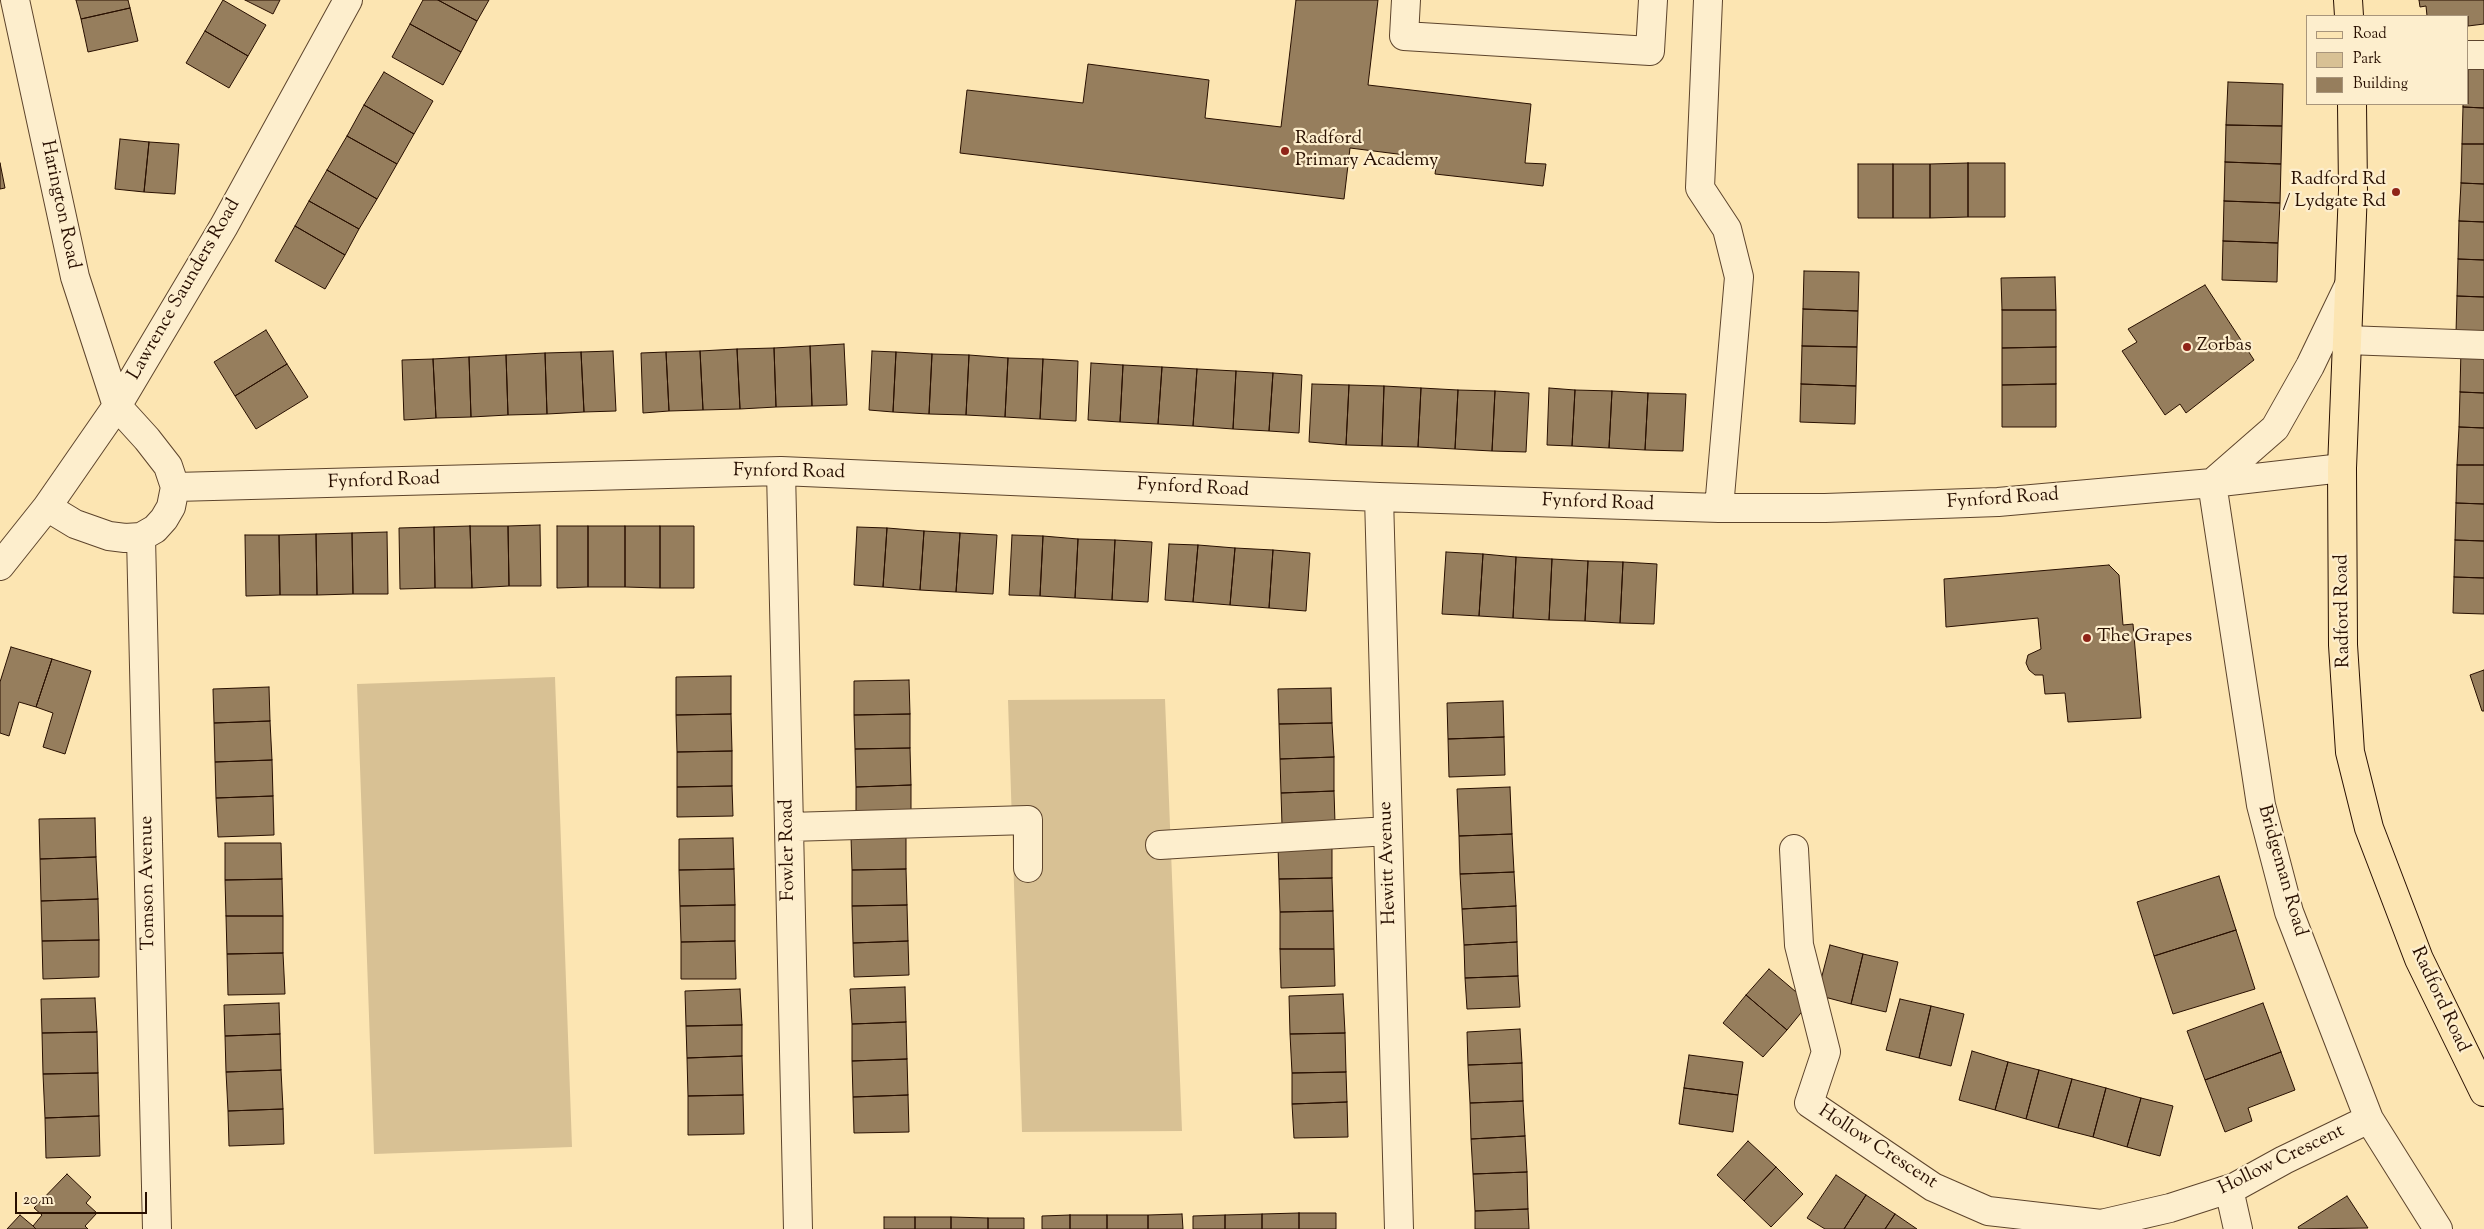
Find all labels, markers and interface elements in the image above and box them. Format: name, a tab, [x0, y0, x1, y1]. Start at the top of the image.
legend	[2306, 15, 2469, 105]
text: Road	[2353, 24, 2387, 45]
text: Park	[2353, 49, 2382, 70]
text: Building	[2353, 74, 2408, 95]
place label: Radford Primary Academy	[1295, 129, 1438, 173]
street label: Harington Road	[34, 138, 84, 272]
marker: Radford Primary Academy	[1279, 145, 1291, 157]
place label: Radford Rd / Lydgate Rd	[2282, 170, 2386, 214]
marker: Radford Rd / Lydgate Rd	[2390, 186, 2402, 198]
street label: Lawrence Saunders Road	[124, 195, 246, 385]
place label: Zorbas	[2197, 336, 2252, 358]
marker: Zorbas	[2181, 341, 2193, 353]
street label: Fynford Road	[733, 461, 845, 485]
street label: Fynford Road	[328, 469, 440, 495]
street label: Fynford Road	[1136, 475, 1250, 503]
street label: Fynford Road	[1946, 485, 2060, 515]
street label: Fynford Road	[1542, 491, 1654, 517]
street label: Radford Road	[2332, 554, 2356, 668]
place label: The Grapes	[2097, 627, 2192, 649]
marker: The Grapes	[2081, 632, 2093, 644]
street label: Fowler Road	[777, 799, 801, 901]
street label: Hewitt Avenue	[1375, 801, 1403, 925]
street label: Bridgeman Road	[2251, 803, 2311, 939]
street label: Tomson Avenue	[136, 816, 162, 950]
street label: Radford Road	[2405, 943, 2473, 1057]
street label: Hollow Crescent	[1813, 1101, 1941, 1195]
street label: Hollow Crescent	[2215, 1121, 2349, 1201]
scale bar	[18, 1182, 150, 1214]
text: 20 m	[23, 1190, 54, 1211]

